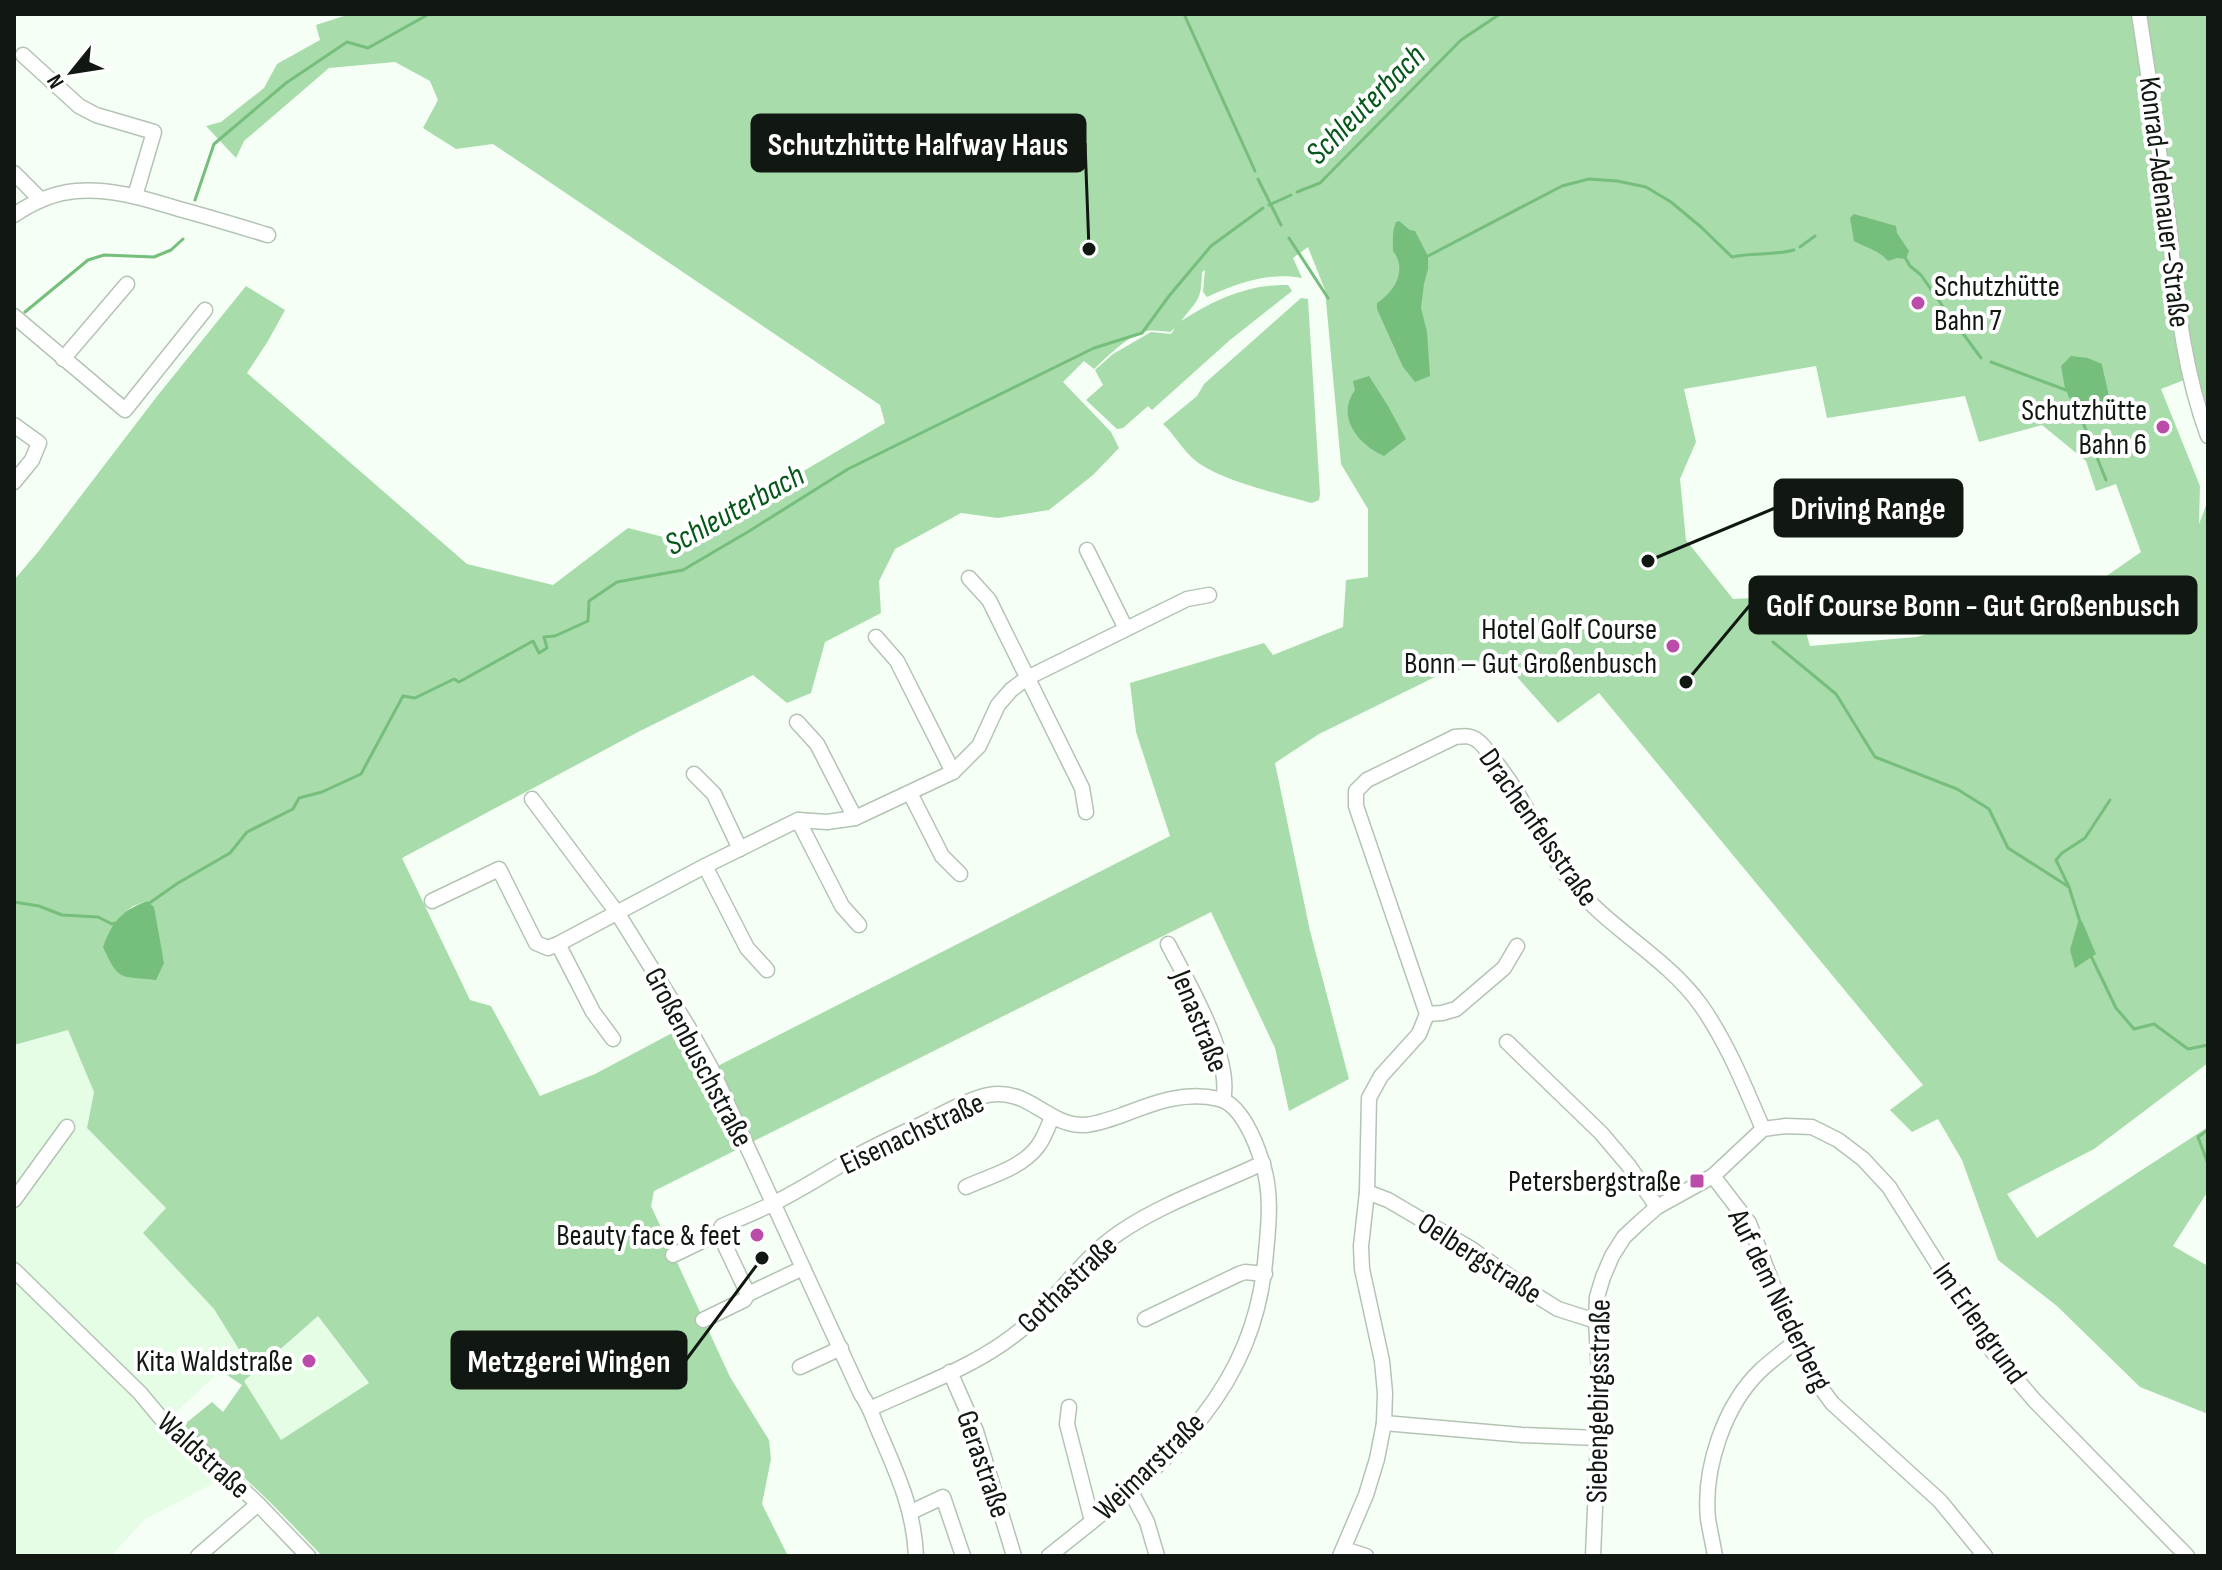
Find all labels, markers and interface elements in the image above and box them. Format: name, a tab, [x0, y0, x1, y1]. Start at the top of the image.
north arrow	[32, 32, 112, 112]
water label: Schleuterbach	[1298, 37, 1434, 173]
text: N	[41, 69, 71, 93]
street label: Konrad-Adenauer-Straße	[2131, 75, 2197, 330]
callout: Schutzhütte Halfway Haus	[752, 115, 1085, 171]
text: Schutzhütte Halfway Haus	[768, 126, 1068, 165]
place label: Schutzhütte Bahn 7	[1934, 269, 2060, 339]
marker: Schutzhütte Bahn 7	[1909, 294, 1927, 312]
place label: Schutzhütte Bahn 6	[2021, 393, 2147, 463]
marker: Schutzhütte Bahn 6	[2154, 418, 2172, 436]
water label: Schleuterbach	[658, 456, 811, 565]
callout: Driving Range	[1775, 480, 1962, 536]
text: Driving Range	[1790, 490, 1946, 529]
callout: Golf Course Bonn - Gut Großenbusch	[1750, 577, 2196, 633]
text: Golf Course Bonn - Gut Großenbusch	[1766, 587, 2180, 626]
place label: Hotel Golf Course Bonn – Gut Großenbusch	[1404, 612, 1657, 682]
marker: Hotel Golf Course Bonn – Gut Großenbusch	[1664, 637, 1682, 655]
street label: Drachenfelsstraße	[1471, 742, 1606, 913]
street label: Großenbuschstraße	[636, 962, 760, 1153]
street label: Jenastraße	[1162, 964, 1236, 1078]
street label: Eisenachstraße	[835, 1085, 990, 1183]
place label: Petersbergstraße	[1508, 1164, 1681, 1200]
marker: Petersbergstraße	[1688, 1172, 1706, 1190]
street label: Auf dem Niederberg	[1719, 1203, 1839, 1397]
street label: Oelbergstraße	[1411, 1205, 1548, 1312]
place label: Beauty face & feet	[556, 1218, 741, 1254]
marker: Beauty face & feet	[748, 1226, 766, 1244]
street label: Gothastraße	[1010, 1228, 1125, 1341]
street label: Im Erlengrund	[1924, 1256, 2034, 1391]
street label: Siebengebirgsstraße	[1579, 1299, 1619, 1503]
callout: Metzgerei Wingen	[452, 1332, 686, 1388]
text: Metzgerei Wingen	[468, 1343, 670, 1382]
place label: Kita Waldstraße	[136, 1344, 293, 1380]
marker: Kita Waldstraße	[300, 1352, 318, 1370]
street label: Waldstraße	[149, 1405, 257, 1507]
street label: Weimarstraße	[1087, 1405, 1213, 1528]
street label: Gerastraße	[948, 1406, 1018, 1523]

